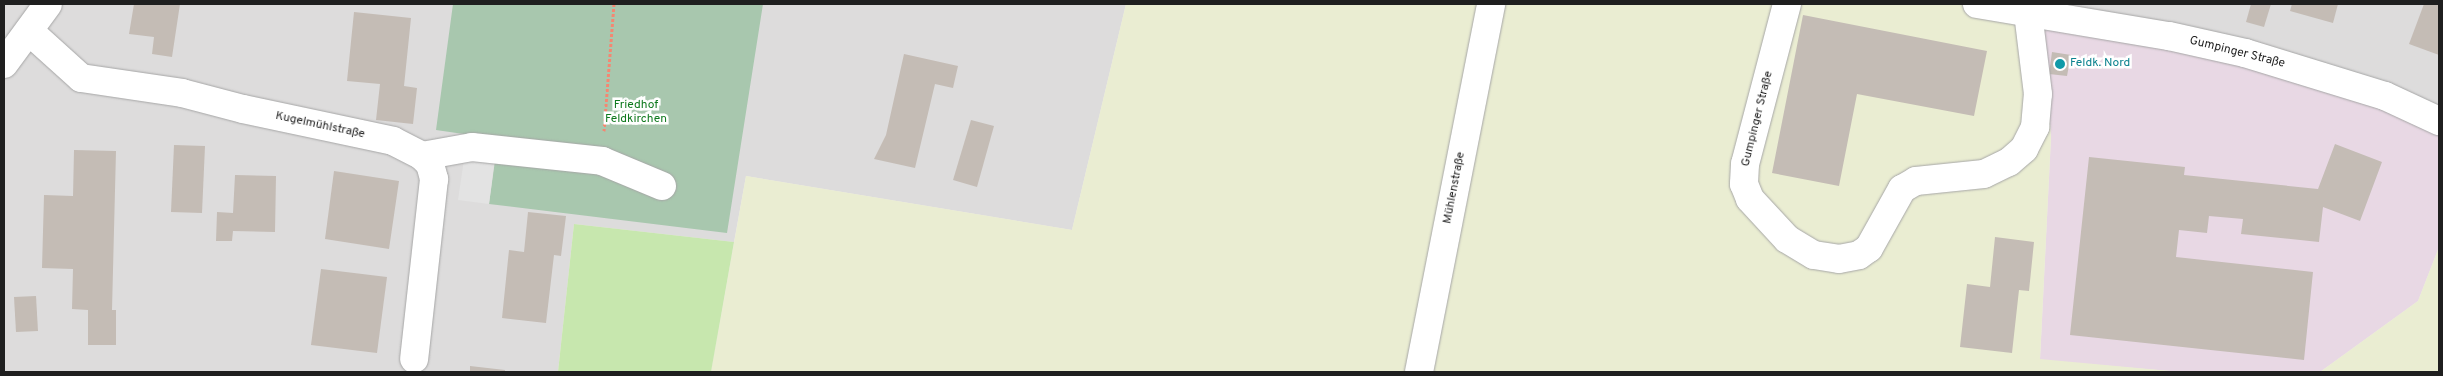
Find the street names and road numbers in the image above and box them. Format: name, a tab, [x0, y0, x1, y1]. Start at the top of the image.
street label: Gumpinger Straße	[2188, 34, 2286, 72]
street label: Gumpinger Straße	[1739, 70, 1777, 168]
street label: Kugelmühlstraße	[274, 109, 366, 143]
street label: Mühlenstraße	[1441, 151, 1469, 225]

